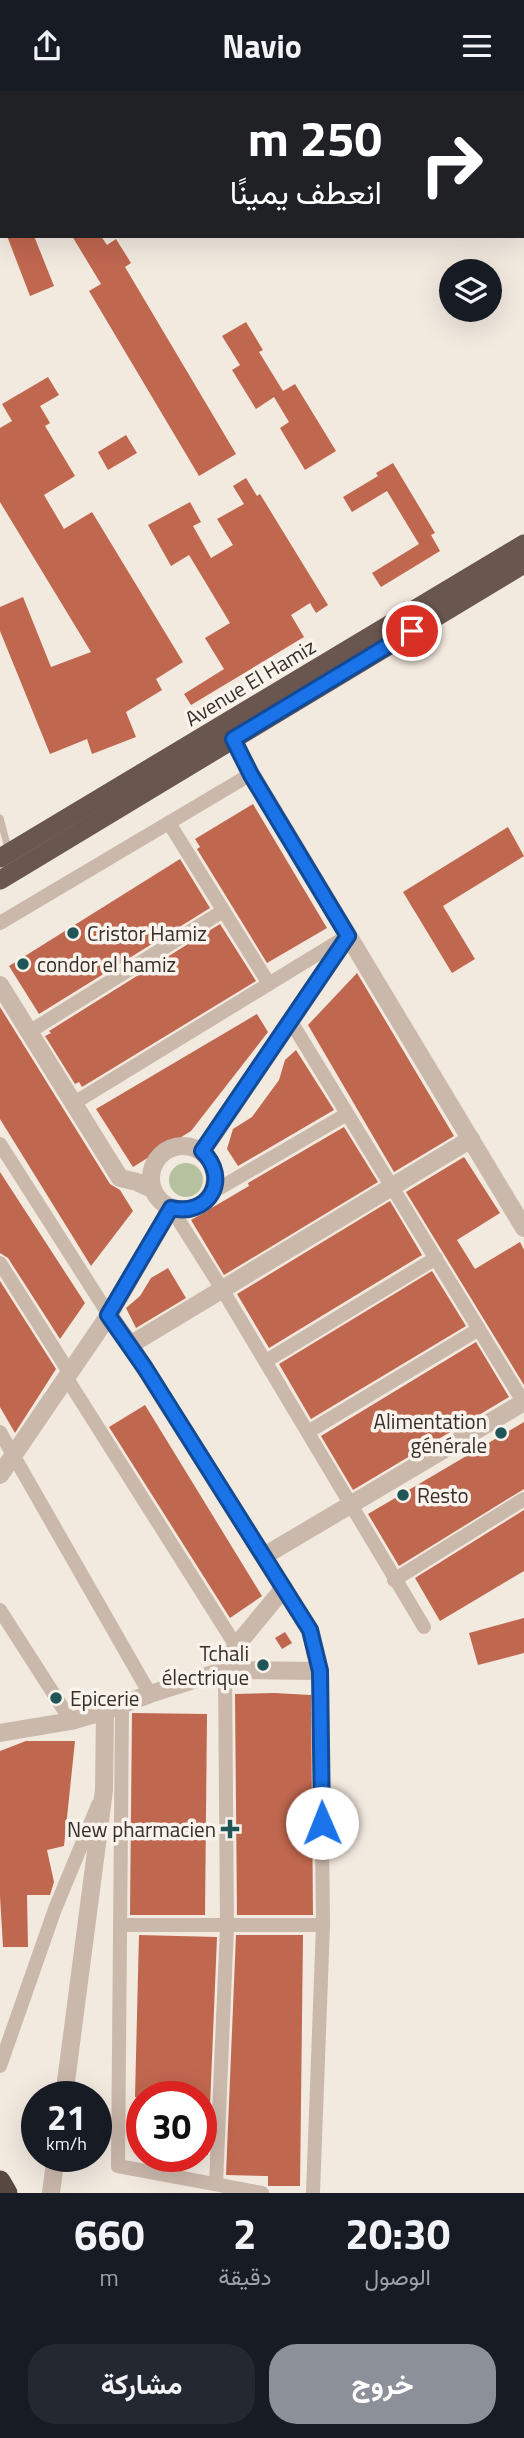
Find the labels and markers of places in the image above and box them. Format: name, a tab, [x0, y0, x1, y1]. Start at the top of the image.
pin	[382, 601, 442, 661]
place label: Cristor Hamiz	[87, 917, 207, 949]
marker: Cristor Hamiz	[65, 925, 81, 941]
place label: condor el hamiz	[37, 948, 176, 980]
marker: condor el hamiz	[15, 956, 31, 972]
place label: Alimentation générale	[373, 1405, 487, 1461]
marker: Alimentation générale	[493, 1425, 509, 1441]
place label: Resto	[417, 1479, 469, 1511]
marker: Resto	[395, 1487, 411, 1503]
place label: Tchali électrique	[162, 1637, 249, 1693]
marker: Tchali électrique	[255, 1657, 271, 1673]
place label: Epicerie	[70, 1682, 139, 1714]
marker: Epicerie	[48, 1690, 64, 1706]
place label: New pharmacien	[67, 1813, 216, 1845]
marker: New pharmacien	[222, 1821, 238, 1837]

